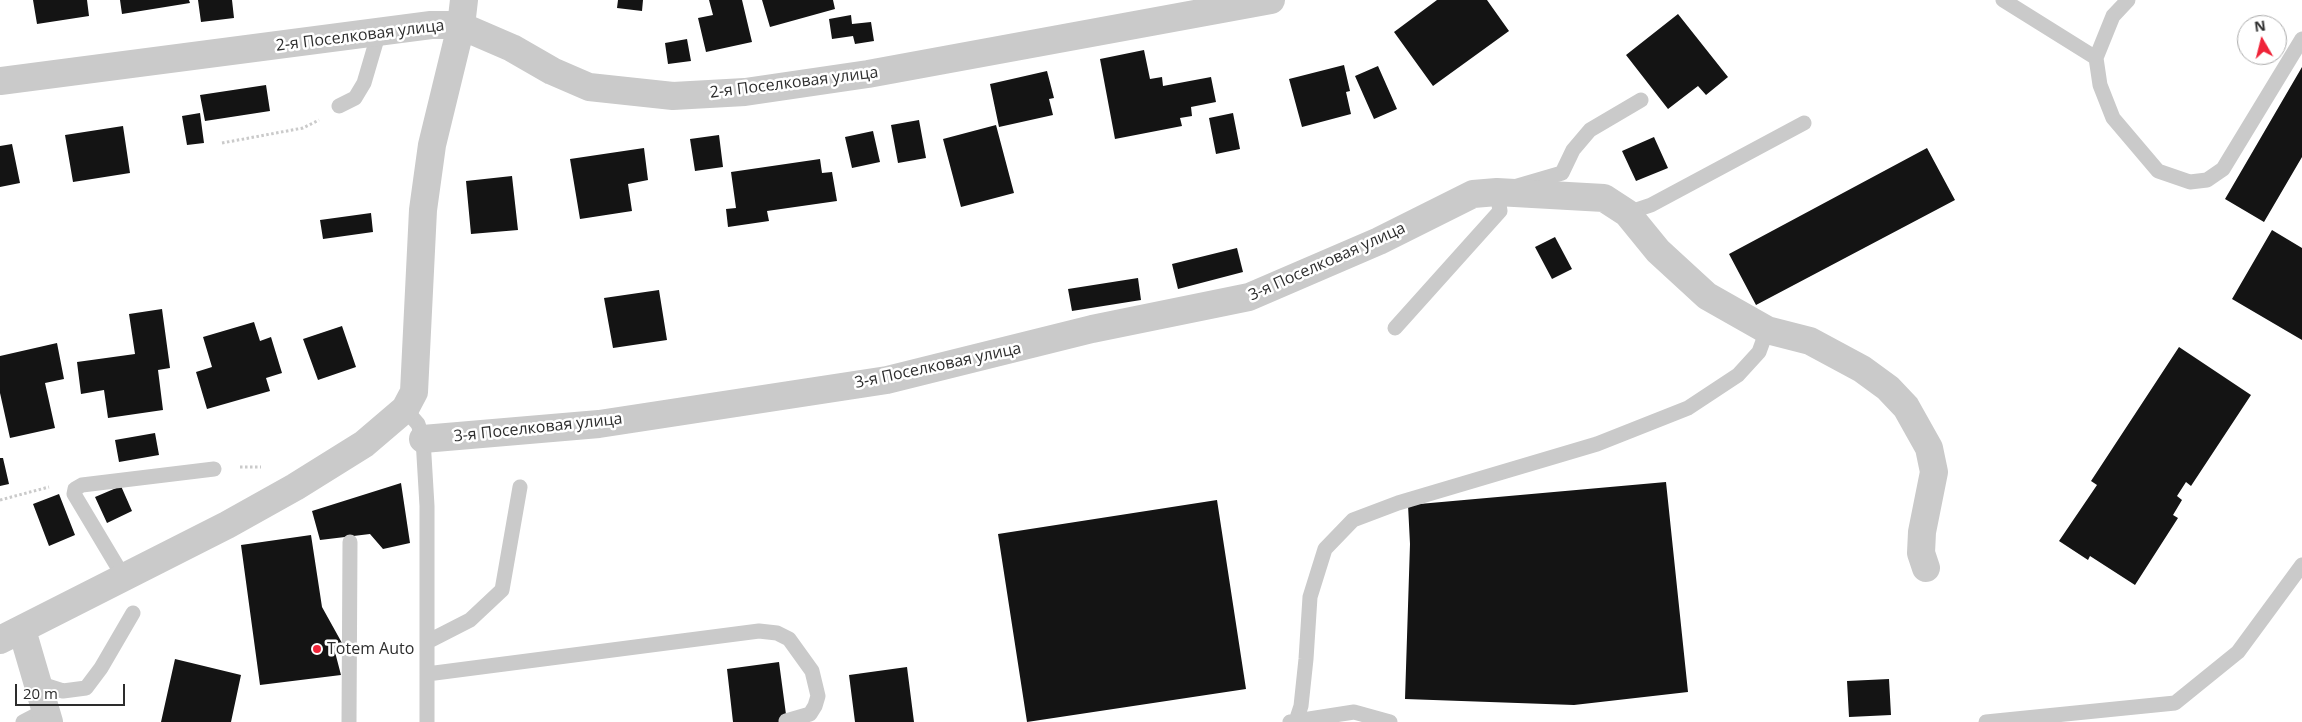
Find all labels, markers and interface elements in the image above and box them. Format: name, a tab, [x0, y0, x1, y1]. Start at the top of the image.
north arrow	[2237, 15, 2287, 65]
text: N	[2253, 15, 2267, 36]
street label: 2-я Поселковая улица	[275, 16, 445, 56]
street label: 2-я Поселковая улица	[709, 63, 879, 103]
street label: 3-я Поселковая улица	[1246, 219, 1408, 305]
street label: 3-я Поселковая улица	[853, 339, 1023, 393]
street label: 3-я Поселковая улица	[453, 410, 623, 446]
place label: Totem Auto	[327, 639, 414, 659]
marker: Totem Auto	[311, 643, 323, 655]
scale bar	[18, 674, 128, 706]
text: 20 m	[23, 683, 58, 703]

